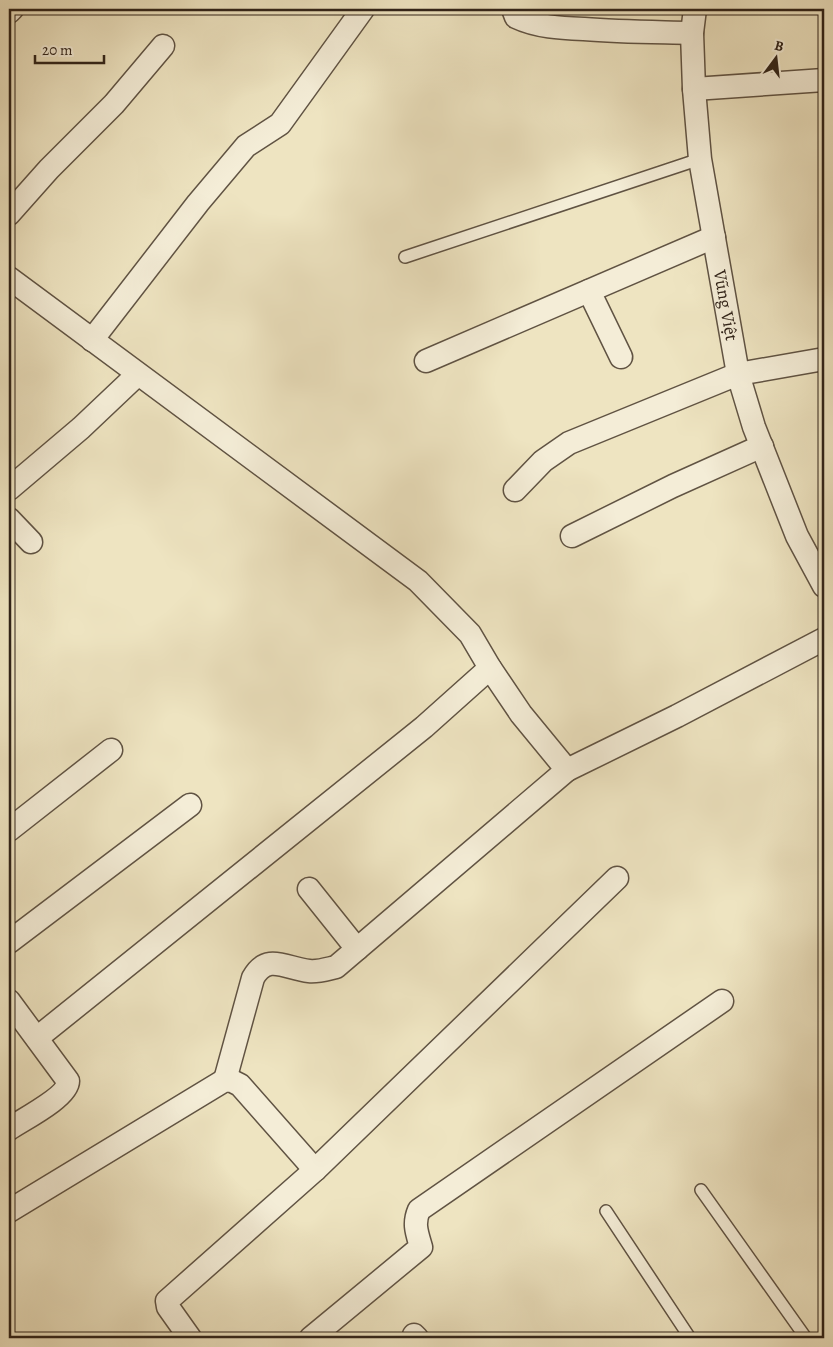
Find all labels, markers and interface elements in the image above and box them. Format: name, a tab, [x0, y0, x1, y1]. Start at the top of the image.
scale bar	[35, 32, 104, 64]
north arrow	[750, 32, 800, 82]
text: B	[773, 36, 786, 56]
text: 20 m	[42, 40, 73, 60]
street label: Vũng Việt	[708, 267, 744, 343]

